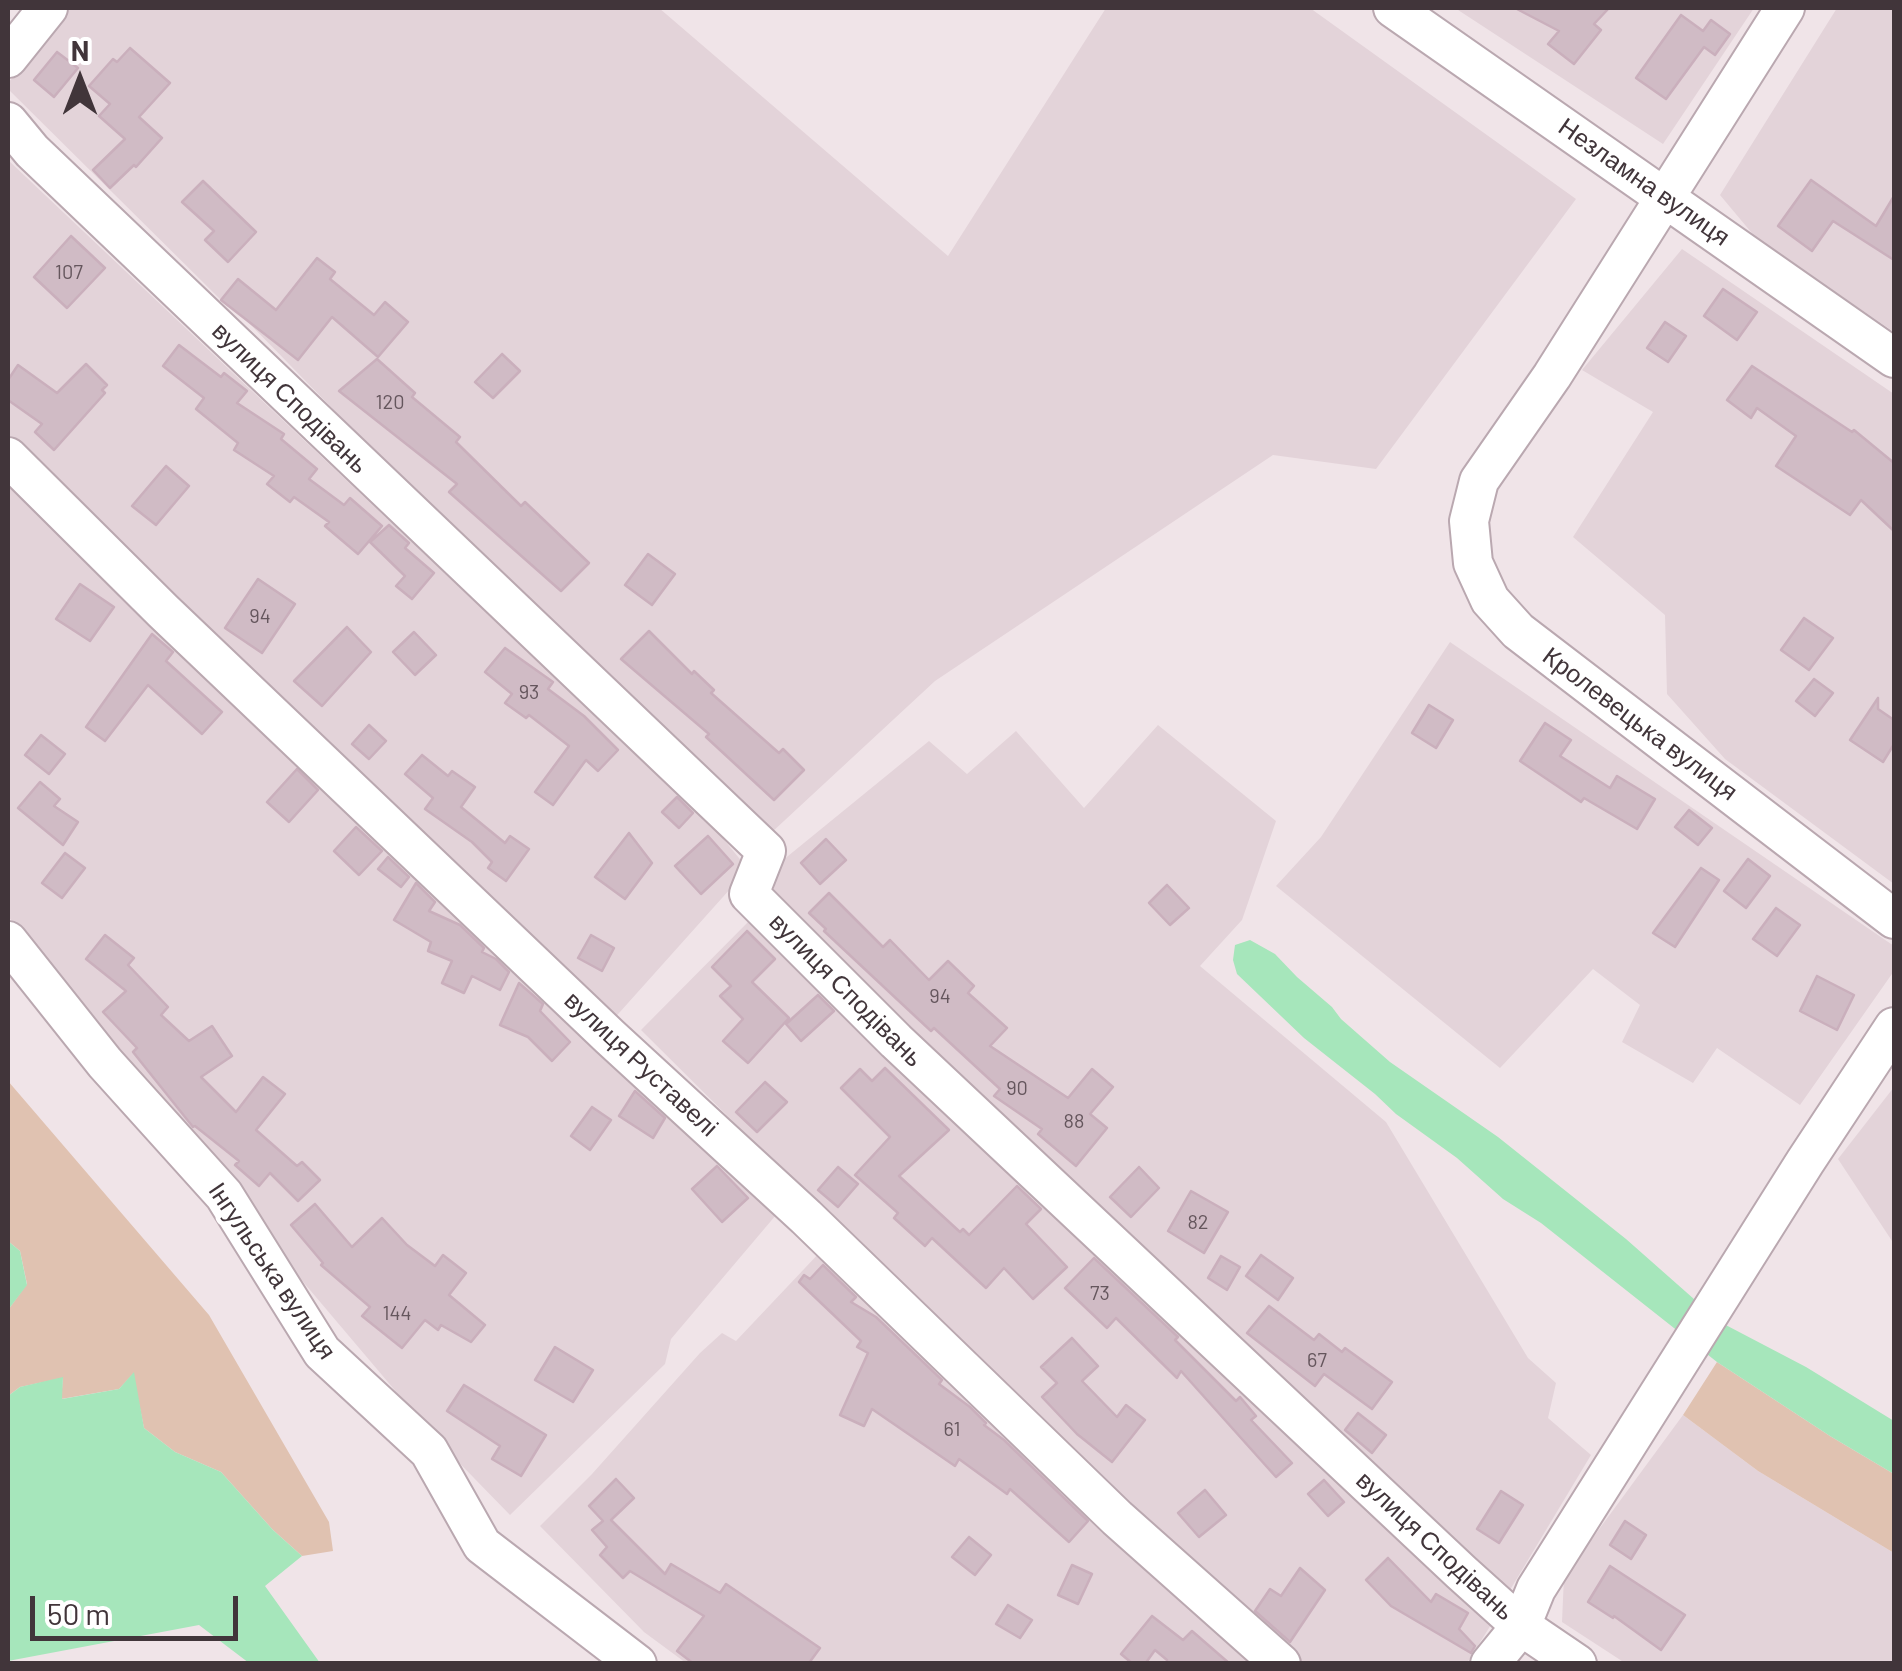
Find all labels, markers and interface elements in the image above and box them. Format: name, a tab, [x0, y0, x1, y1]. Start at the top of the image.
north arrow	[30, 30, 130, 130]
text: N	[71, 33, 89, 67]
street label: Незламна вулиця	[1553, 112, 1735, 252]
house number: 107	[55, 260, 83, 284]
street label: вулиця Сподівань	[206, 316, 374, 480]
house number: 120	[375, 390, 405, 414]
house number: 94	[249, 604, 271, 628]
street label: Кролевецька вулиця	[1537, 641, 1743, 807]
house number: 93	[519, 680, 539, 704]
street label: вулиця Сподівань	[763, 907, 929, 1073]
house number: 94	[929, 984, 951, 1008]
street label: вулиця Руставелі	[558, 985, 724, 1143]
house number: 90	[1006, 1076, 1028, 1100]
house number: 88	[1064, 1109, 1084, 1133]
street label: Інгульська вулиця	[202, 1177, 342, 1365]
house number: 82	[1187, 1210, 1209, 1234]
house number: 73	[1090, 1281, 1110, 1305]
house number: 144	[382, 1301, 412, 1325]
house number: 67	[1307, 1348, 1327, 1372]
house number: 61	[944, 1417, 960, 1441]
street label: вулиця Сподівань	[1350, 1465, 1520, 1627]
scale bar	[35, 1576, 242, 1638]
text: 50 m	[47, 1595, 110, 1631]

